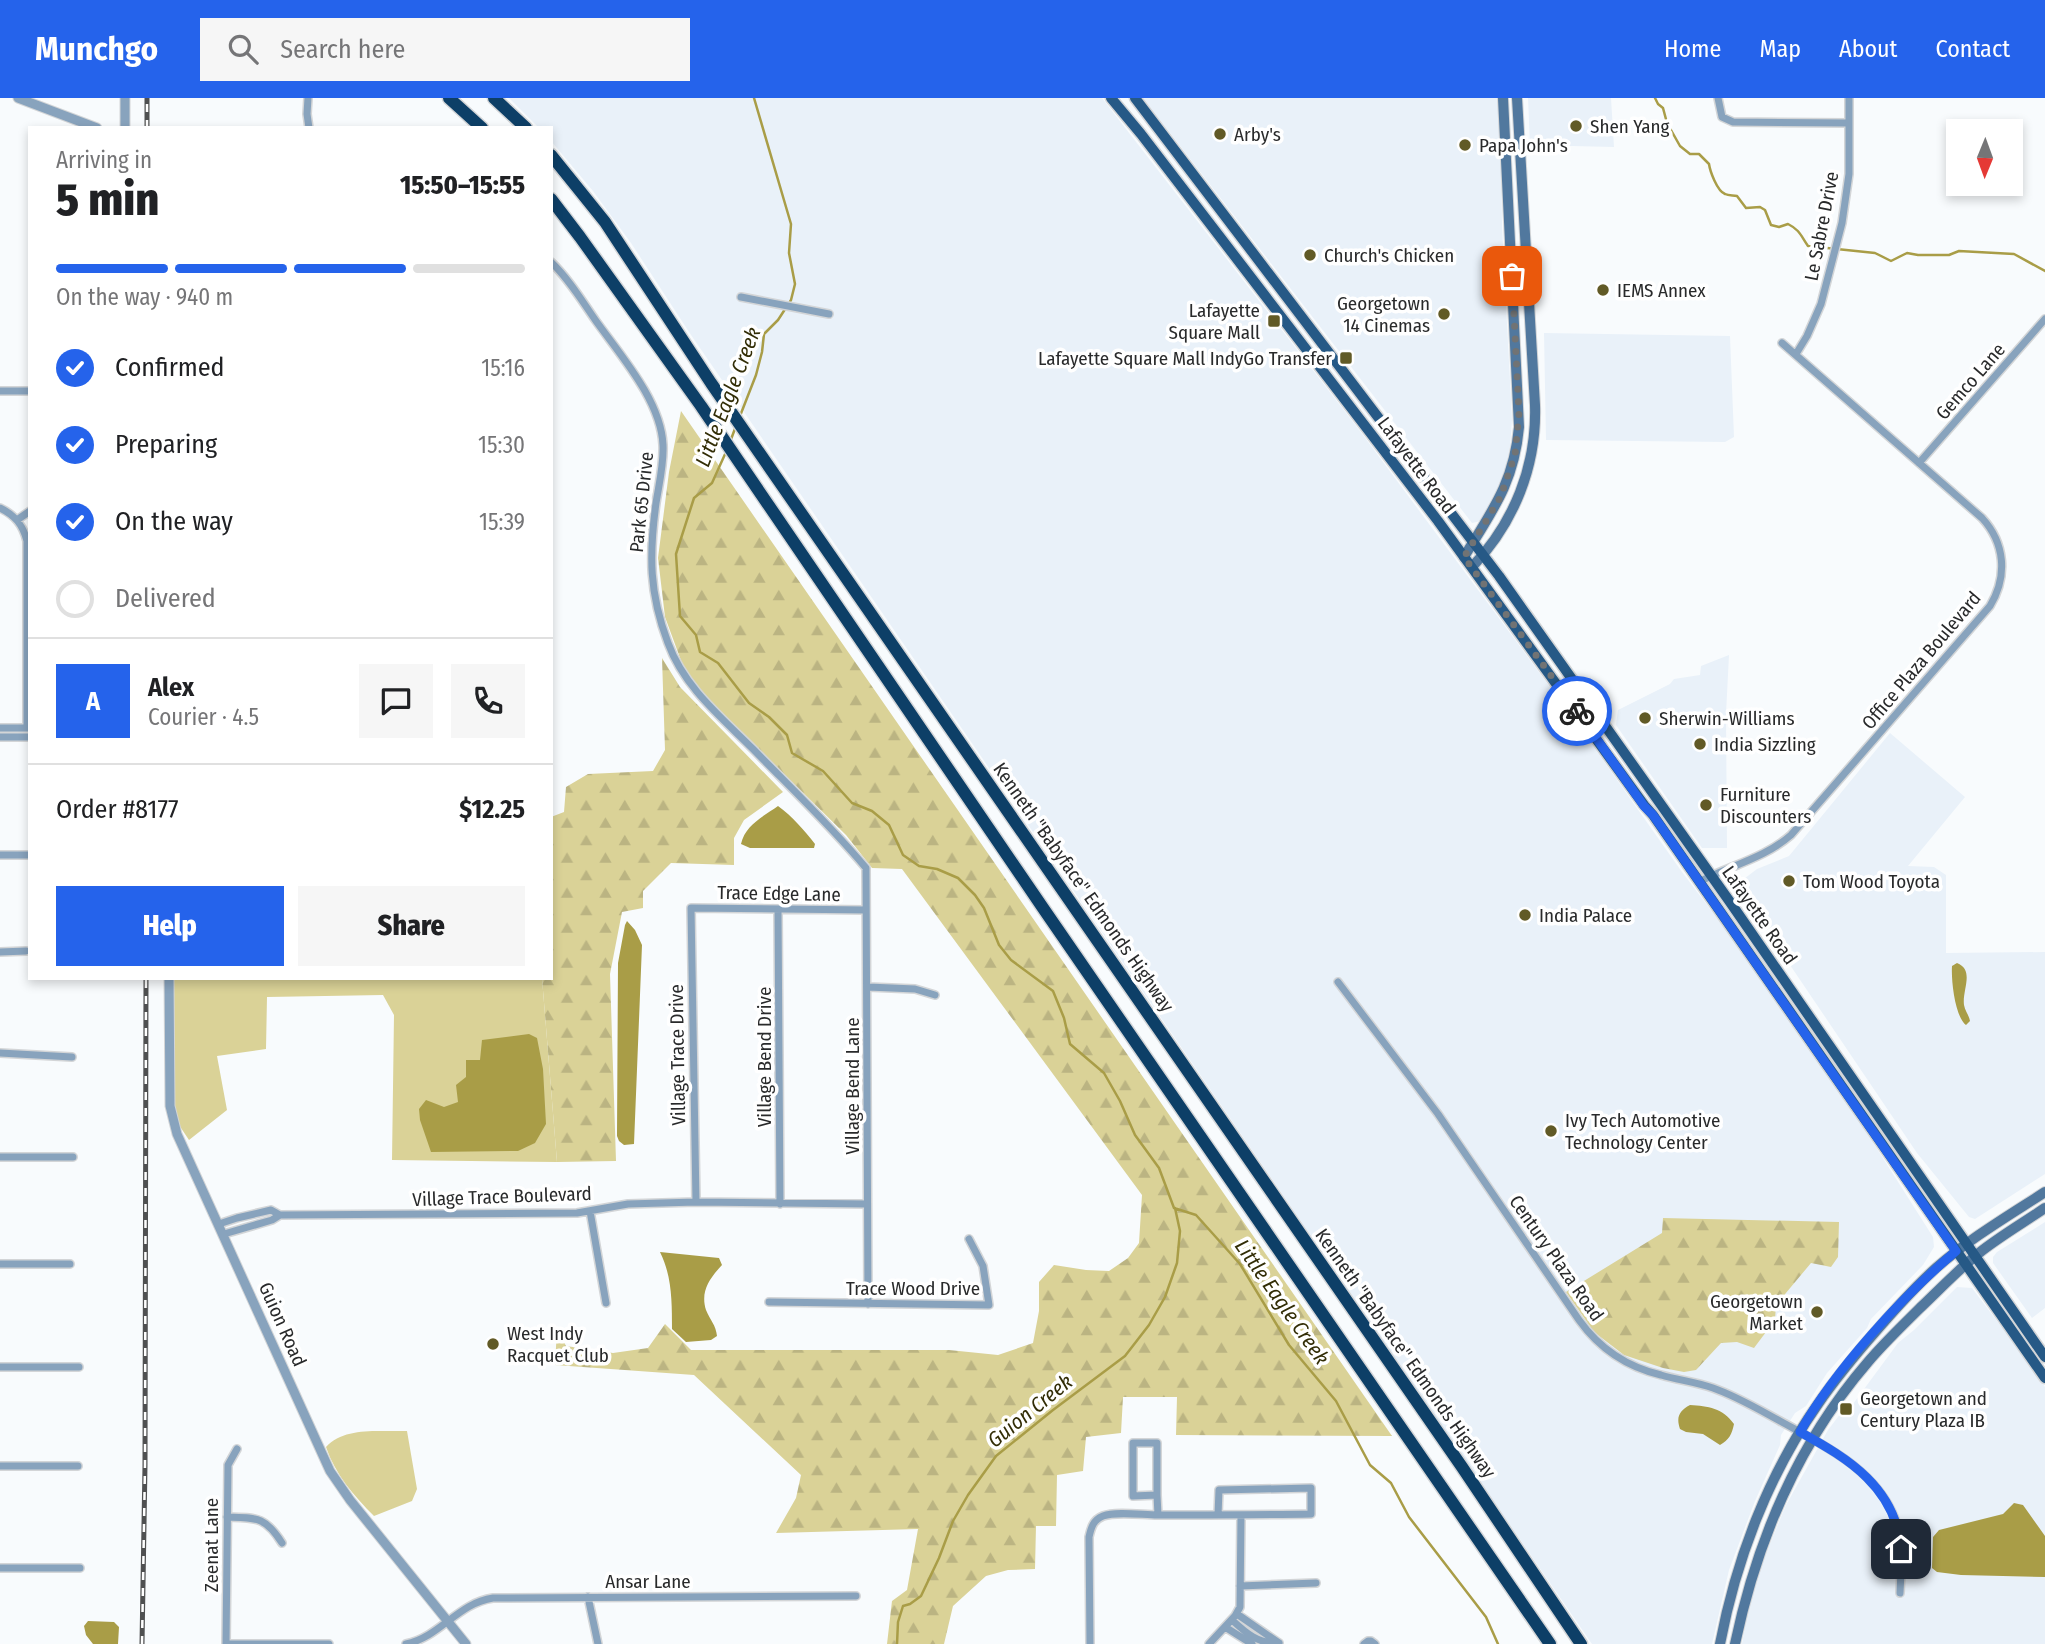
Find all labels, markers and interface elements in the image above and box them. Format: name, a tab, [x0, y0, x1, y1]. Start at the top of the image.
search box	[200, 18, 690, 81]
text: Munchgo	[35, 29, 158, 69]
icon: search	[224, 30, 262, 68]
text: Search here	[280, 34, 405, 65]
text: Home	[1664, 35, 1721, 63]
text: Map	[1759, 35, 1801, 63]
text: About	[1839, 35, 1897, 63]
text: Contact	[1935, 35, 2010, 63]
place label: Shen Yang	[1590, 115, 1670, 138]
marker: Shen Yang	[1568, 118, 1584, 134]
north arrow	[1946, 119, 2023, 196]
map controls	[1946, 119, 2023, 196]
place label: Arby's	[1234, 123, 1281, 146]
marker: Arby's	[1212, 126, 1228, 142]
place label: Papa John's	[1479, 134, 1568, 157]
marker: Papa John's	[1457, 137, 1473, 153]
text: Arriving in	[56, 146, 152, 174]
street label: Le Sabre Drive	[1800, 169, 1843, 283]
text: 15:50–15:55	[400, 170, 525, 201]
text: 5 min	[56, 172, 159, 227]
place label: Church's Chicken	[1324, 244, 1454, 267]
pin	[1482, 246, 1542, 306]
marker: Church's Chicken	[1302, 247, 1318, 263]
icon: bag	[1493, 257, 1531, 295]
place label: IEMS Annex	[1617, 279, 1706, 302]
marker: IEMS Annex	[1595, 282, 1611, 298]
text: On the way · 940 m	[56, 283, 233, 311]
place label: Georgetown 14 Cinemas	[1337, 292, 1430, 337]
place label: Lafayette Square Mall	[1169, 299, 1260, 344]
marker: Georgetown 14 Cinemas	[1436, 306, 1452, 322]
marker: Lafayette Square Mall	[1266, 313, 1282, 329]
water label: Little Eagle Creek	[690, 324, 766, 470]
street label: Gemco Lane	[1931, 338, 2010, 424]
place label: Lafayette Square Mall IndyGo Transfer	[1038, 347, 1332, 370]
icon: check	[56, 349, 94, 387]
marker: Lafayette Square Mall IndyGo Transfer	[1338, 350, 1354, 366]
text: Confirmed	[115, 352, 225, 383]
text: 15:16	[481, 354, 525, 382]
street label: Lafayette Road	[1373, 412, 1460, 518]
icon: check	[56, 426, 94, 464]
text: Preparing	[115, 429, 217, 460]
text: 15:30	[478, 431, 525, 459]
street label: Park 65 Drive	[625, 451, 658, 553]
icon: check	[56, 503, 94, 541]
text: On the way	[115, 506, 233, 537]
text: 15:39	[479, 508, 525, 536]
text: Delivered	[115, 583, 216, 614]
street label: Office Plaza Boulevard	[1857, 587, 1986, 734]
button: chat	[359, 664, 433, 738]
button: phone	[451, 664, 525, 738]
text: Alex	[148, 672, 194, 703]
courier	[1542, 676, 1612, 746]
text: A	[86, 686, 100, 717]
icon: bike	[1558, 692, 1596, 730]
text: Courier · 4.5	[148, 703, 259, 731]
place label: Sherwin-Williams	[1659, 707, 1795, 730]
marker: Sherwin-Williams	[1637, 710, 1653, 726]
place label: India Sizzling	[1714, 733, 1816, 756]
marker: India Sizzling	[1692, 736, 1708, 752]
street label: Kenneth "Babyface" Edmonds Highway	[988, 758, 1179, 1017]
place label: Furniture Discounters	[1720, 783, 1811, 828]
text: Order #8177	[56, 794, 179, 825]
text: $12.25	[459, 794, 525, 825]
marker: Furniture Discounters	[1698, 797, 1714, 813]
street label: Lafayette Road	[1717, 862, 1802, 969]
place label: Tom Wood Toyota	[1803, 870, 1940, 893]
marker: Tom Wood Toyota	[1781, 873, 1797, 889]
street label: Trace Edge Lane	[717, 881, 841, 906]
button: Help	[56, 886, 284, 966]
button: Share	[298, 886, 525, 966]
place label: India Palace	[1539, 904, 1632, 927]
marker: India Palace	[1517, 907, 1533, 923]
street label: Village Trace Drive	[665, 984, 690, 1126]
street label: Village Bend Drive	[753, 987, 776, 1127]
street label: Village Bend Lane	[841, 1017, 864, 1155]
place label: Ivy Tech Automotive Technology Center	[1565, 1109, 1720, 1154]
marker: Ivy Tech Automotive Technology Center	[1543, 1123, 1559, 1139]
street label: Village Trace Boulevard	[412, 1182, 592, 1211]
street label: Century Plaza Road	[1504, 1191, 1609, 1326]
street label: Kenneth "Babyface" Edmonds Highway	[1310, 1224, 1501, 1483]
water label: Little Eagle Creek	[1229, 1234, 1335, 1370]
street label: Trace Wood Drive	[846, 1277, 980, 1300]
street label: Guion Road	[254, 1279, 311, 1370]
place label: Georgetown Market	[1710, 1290, 1804, 1335]
marker: Georgetown Market	[1809, 1304, 1825, 1320]
place label: West Indy Racquet Club	[507, 1322, 609, 1367]
marker: West Indy Racquet Club	[485, 1336, 501, 1352]
water label: Guion Creek	[982, 1369, 1078, 1453]
place label: Georgetown and Century Plaza IB	[1860, 1387, 1987, 1432]
marker: Georgetown and Century Plaza IB	[1838, 1401, 1854, 1417]
street label: Zeenat Lane	[200, 1498, 223, 1592]
pin	[1871, 1519, 1931, 1579]
icon: home	[1882, 1530, 1920, 1568]
street label: Ansar Lane	[605, 1570, 691, 1593]

